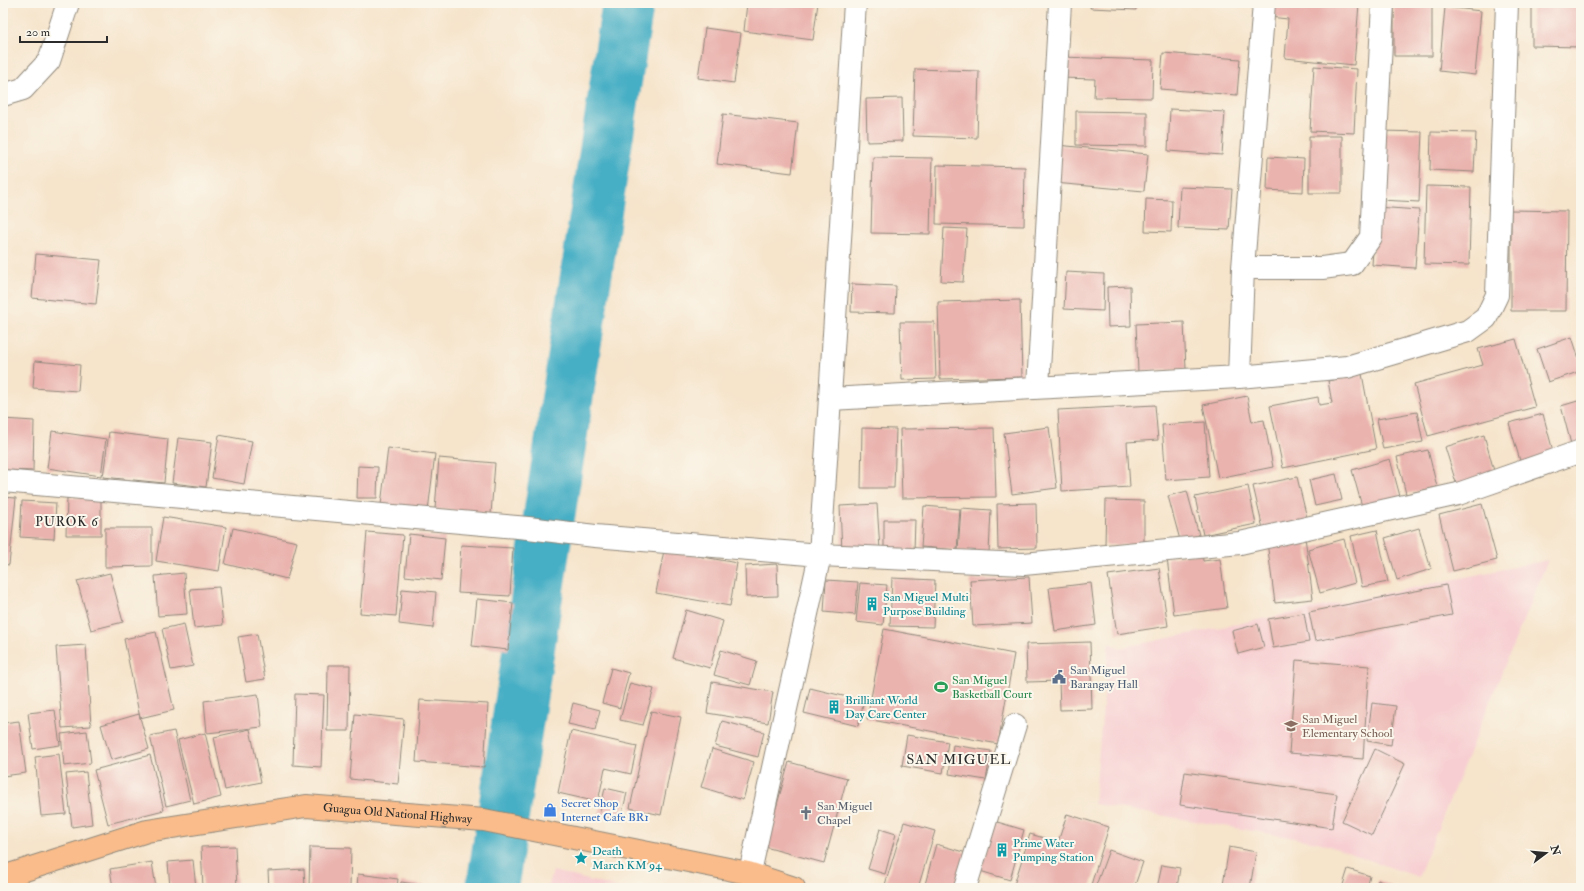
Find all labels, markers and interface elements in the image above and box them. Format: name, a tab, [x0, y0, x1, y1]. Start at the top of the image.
scale bar	[20, 18, 107, 44]
text: 20 m	[26, 25, 51, 40]
district label: PUROK 6	[35, 514, 99, 530]
place label: San Miguel Multi Purpose Building	[883, 590, 969, 619]
building icon: San Miguel Multi Purpose Building	[864, 596, 880, 612]
place label: San Miguel Barangay Hall	[1070, 663, 1138, 692]
public building icon: San Miguel Barangay Hall	[1051, 669, 1067, 685]
place label: San Miguel Basketball Court	[952, 673, 1032, 702]
sports icon: San Miguel Basketball Court	[933, 679, 949, 695]
place label: Brilliant World Day Care Center	[845, 693, 927, 722]
building icon: Brilliant World Day Care Center	[826, 699, 842, 715]
place label: San Miguel Elementary School	[1302, 712, 1393, 741]
school or university icon: San Miguel Elementary School	[1283, 718, 1299, 734]
district label: SAN MIGUEL	[907, 751, 1012, 768]
place label: Secret Shop Internet Cafe BR1	[561, 796, 649, 825]
place label: San Miguel Chapel	[817, 799, 872, 828]
street label: Guagua Old National Highway	[322, 800, 473, 827]
shop icon: Secret Shop Internet Cafe BR1	[542, 802, 558, 818]
church icon: San Miguel Chapel	[798, 805, 814, 821]
north arrow	[1526, 833, 1566, 873]
place label: Prime Water Pumping Station	[1013, 836, 1094, 865]
building icon: Prime Water Pumping Station	[994, 842, 1010, 858]
text: N	[1547, 843, 1563, 858]
place label: Death March KM 94	[592, 844, 662, 873]
place icon: Death March KM 94	[573, 850, 589, 866]

